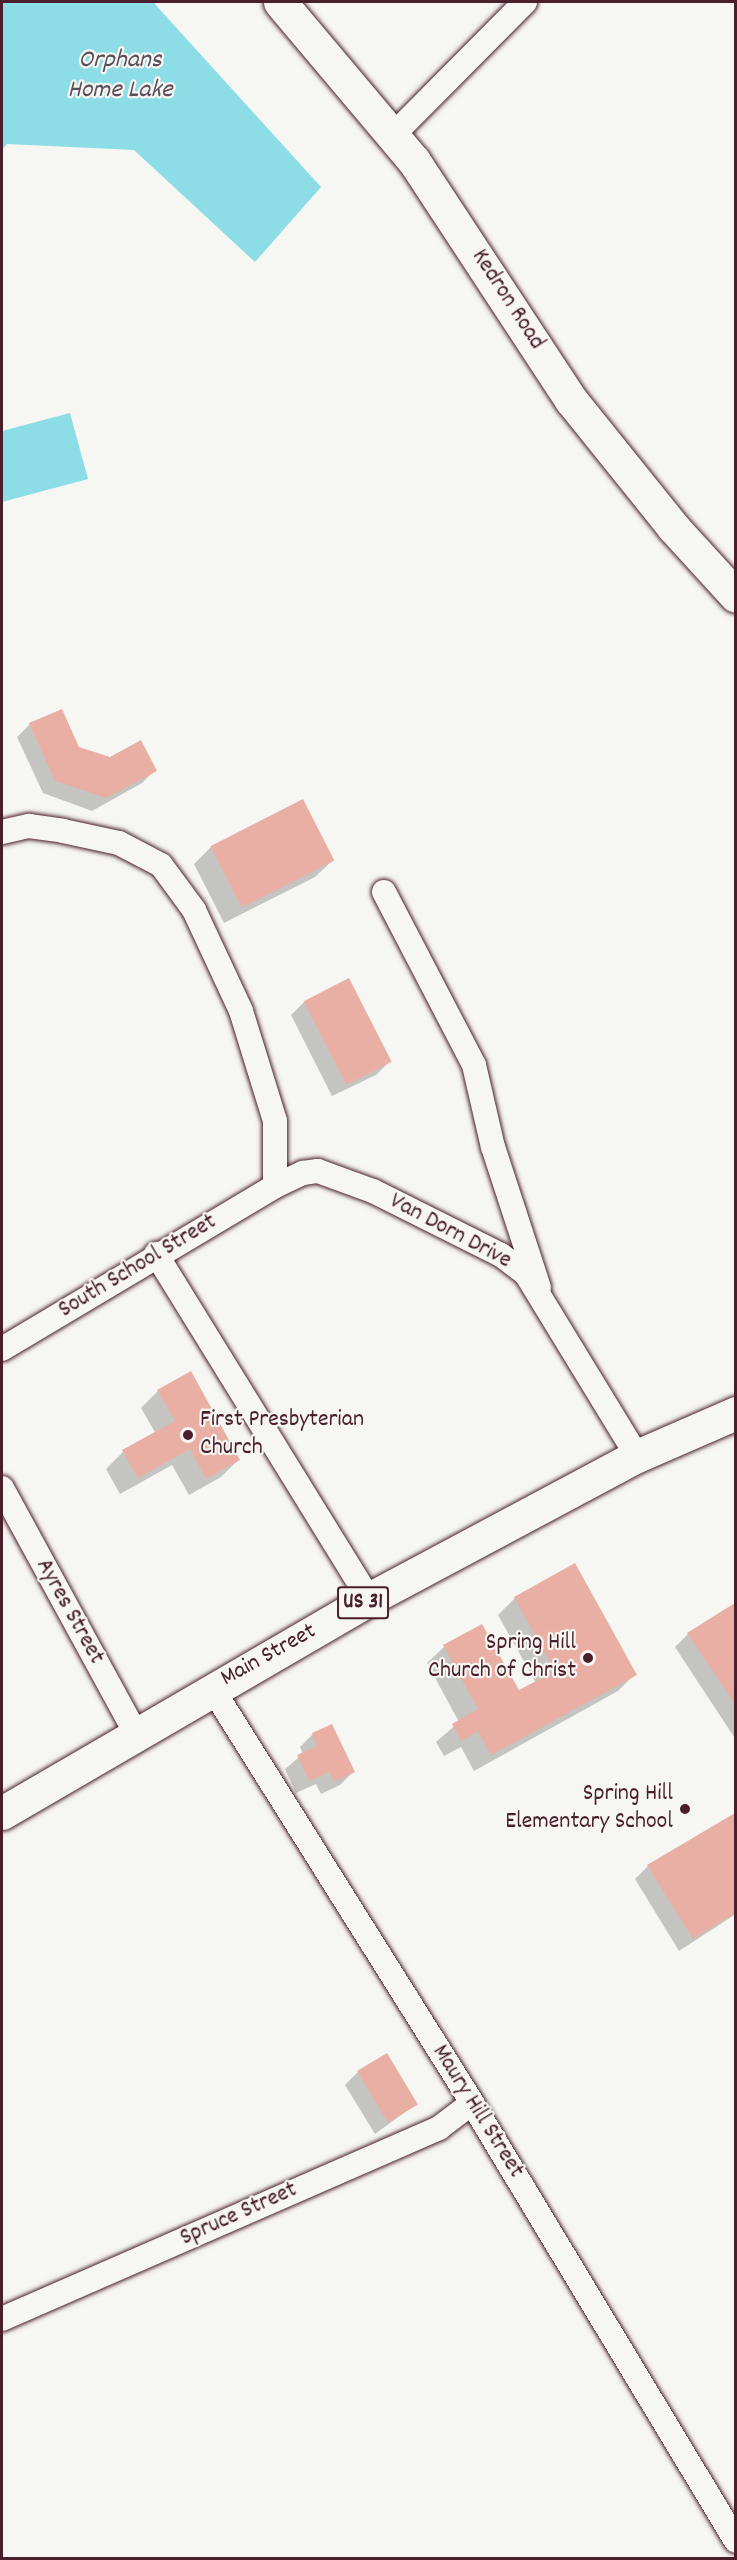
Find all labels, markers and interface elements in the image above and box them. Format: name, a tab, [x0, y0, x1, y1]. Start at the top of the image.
water label: Orphans Home Lake	[67, 45, 173, 106]
street label: Kedron Road	[464, 244, 550, 356]
street label: Van Dorn Drive	[384, 1188, 516, 1276]
street label: South School Street	[54, 1209, 222, 1325]
place label: First Presbyterian Church	[200, 1407, 364, 1463]
marker: First Presbyterian Church	[181, 1428, 195, 1442]
street label: Ayres Street	[28, 1554, 110, 1670]
road number: US 31	[336, 1584, 390, 1622]
street label: Main Street	[216, 1618, 322, 1694]
place label: Spring Hill Church of Christ	[428, 1630, 576, 1686]
marker: Spring Hill Church of Christ	[581, 1651, 595, 1665]
place label: Spring Hill Elementary School	[505, 1781, 673, 1837]
marker: Spring Hill Elementary School	[678, 1802, 692, 1816]
street label: Maury Hill Street	[425, 2040, 529, 2184]
street label: Spruce Street	[176, 2176, 302, 2254]

